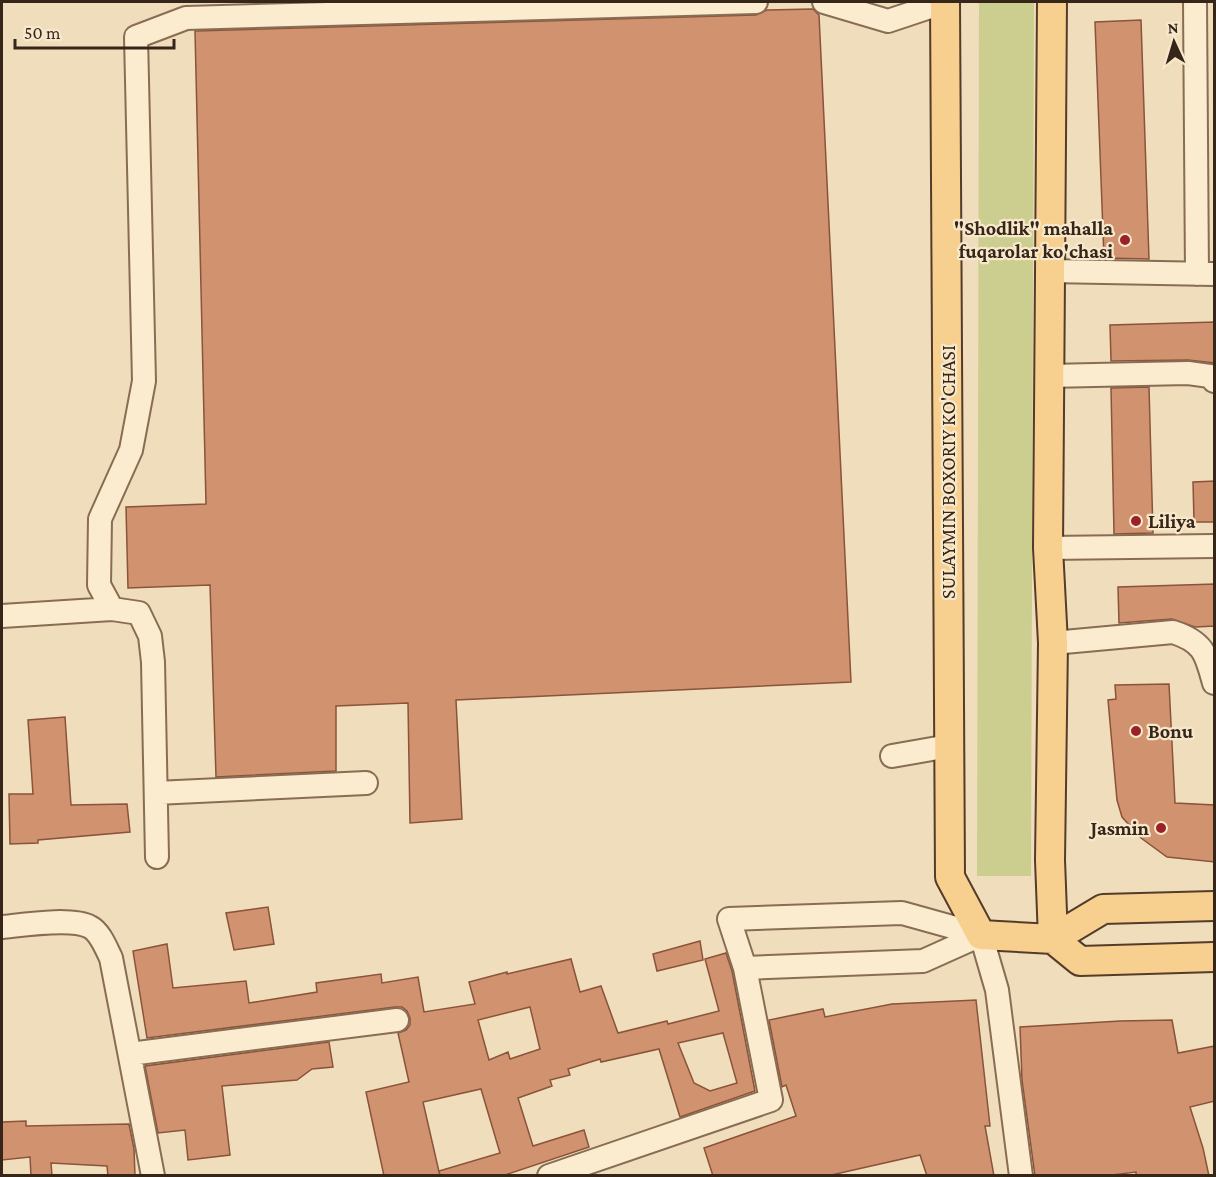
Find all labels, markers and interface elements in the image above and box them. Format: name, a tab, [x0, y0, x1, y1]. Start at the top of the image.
scale bar	[15, 12, 174, 50]
north arrow	[1144, 12, 1204, 72]
text: N	[1167, 19, 1179, 36]
text: 50 m	[24, 23, 61, 43]
place label: "Shodlik" mahalla fuqarolar ko'chasi	[954, 217, 1113, 262]
marker: "Shodlik" mahalla fuqarolar ko'chasi	[1118, 233, 1132, 247]
street label: SULAYMIN BOXORIY KO'CHASI	[937, 345, 959, 599]
place label: Liliya	[1148, 510, 1196, 532]
marker: Liliya	[1129, 514, 1143, 528]
place label: Bonu	[1148, 720, 1194, 742]
marker: Bonu	[1129, 724, 1143, 738]
place label: Jasmin	[1088, 817, 1150, 839]
marker: Jasmin	[1154, 821, 1168, 835]

